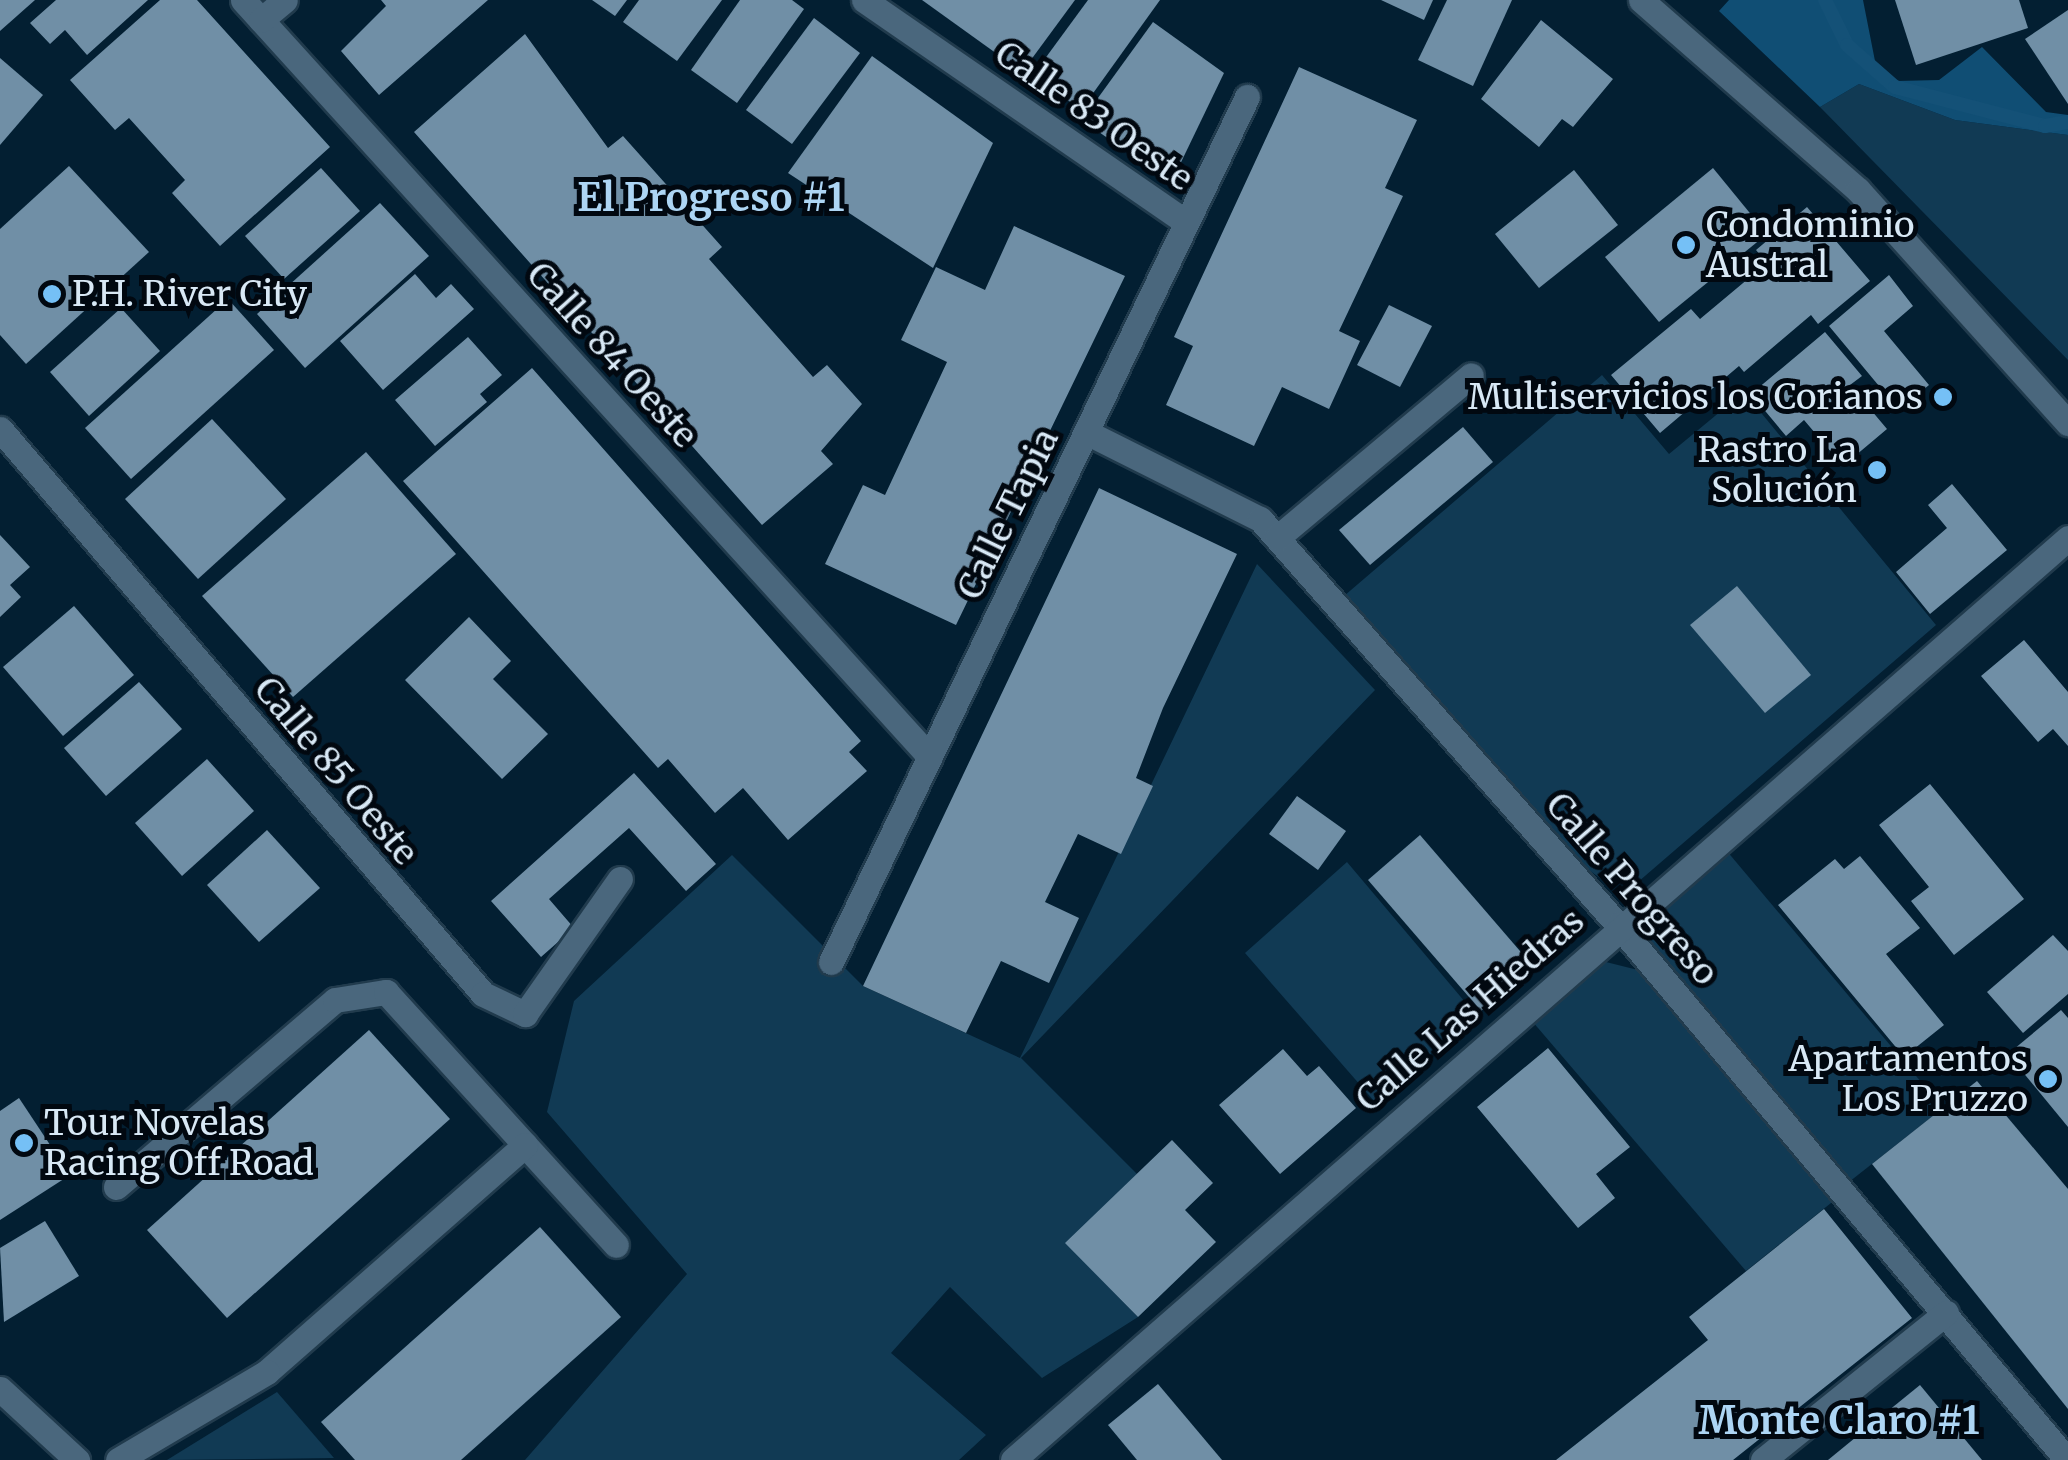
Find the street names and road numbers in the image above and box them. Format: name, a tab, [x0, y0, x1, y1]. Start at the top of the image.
street label: Calle 83 Oeste	[987, 32, 1201, 200]
street label: Calle 84 Oeste	[518, 254, 706, 456]
street label: Calle Tapia	[949, 422, 1067, 606]
street label: Calle 85 Oeste	[245, 669, 427, 873]
street label: Calle Progreso	[1537, 784, 1727, 994]
street label: Calle Las Hiedras	[1348, 900, 1592, 1120]

